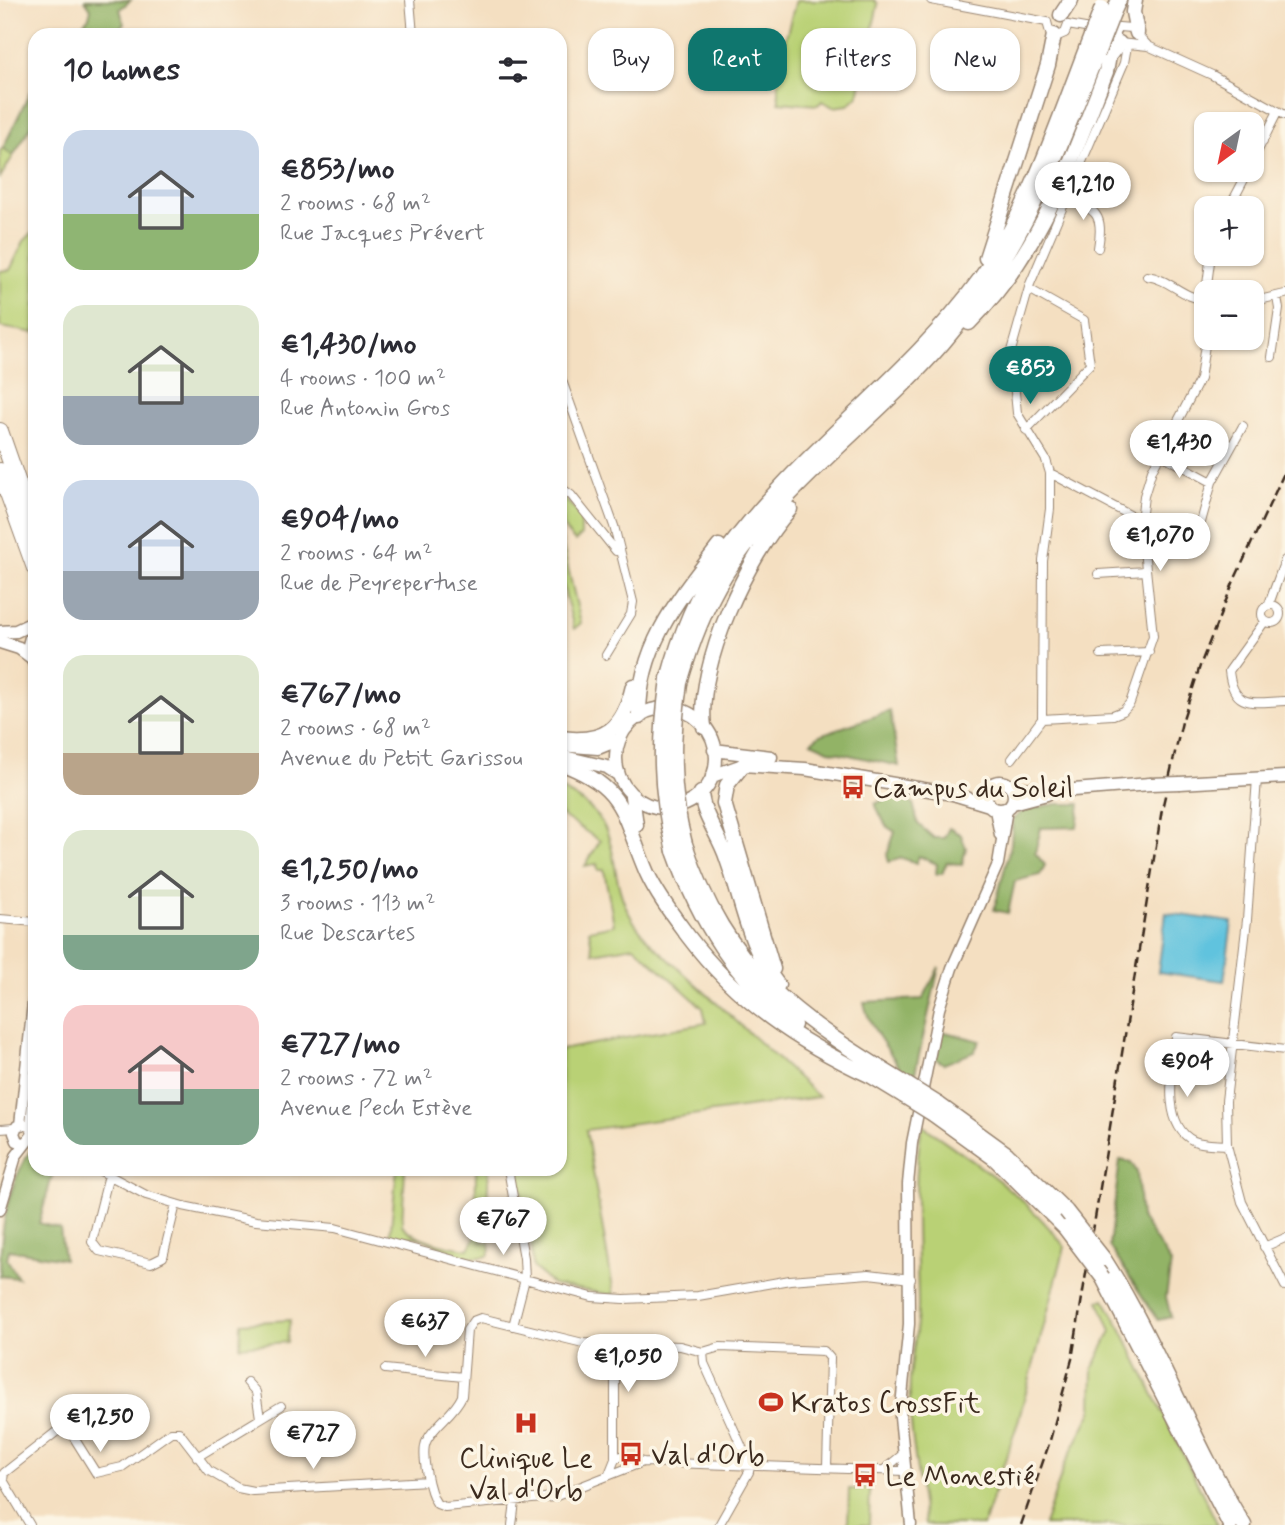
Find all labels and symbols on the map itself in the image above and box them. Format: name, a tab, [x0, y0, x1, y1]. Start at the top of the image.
north arrow	[1194, 112, 1264, 182]
pin: €1,210	[1026, 162, 1140, 222]
pin: €853	[989, 346, 1071, 406]
pin: €1,430	[1122, 420, 1236, 480]
pin: €1,070	[1103, 514, 1217, 573]
place label: Campus du Soleil	[873, 771, 1073, 808]
bus stop icon: Campus du Soleil	[839, 773, 867, 801]
pin: €904	[1146, 1040, 1228, 1099]
pin: €767	[462, 1198, 544, 1257]
pin: €637	[384, 1300, 466, 1359]
pin: €1,050	[571, 1334, 685, 1394]
place label: Kratos CrossFit	[791, 1386, 981, 1423]
sports icon: Kratos CrossFit	[757, 1388, 785, 1416]
pin: €1,250	[43, 1394, 157, 1454]
hospital icon: Clinique Le Val d'Orb	[512, 1409, 540, 1437]
pin: €727	[272, 1412, 354, 1471]
place label: Val d'Orb	[651, 1438, 765, 1475]
bus stop icon: Val d'Orb	[617, 1440, 645, 1468]
place label: Clinique Le Val d'Orb	[459, 1441, 593, 1510]
place label: Le Monestié	[885, 1459, 1034, 1496]
bus stop icon: Le Monestié	[851, 1461, 879, 1489]

